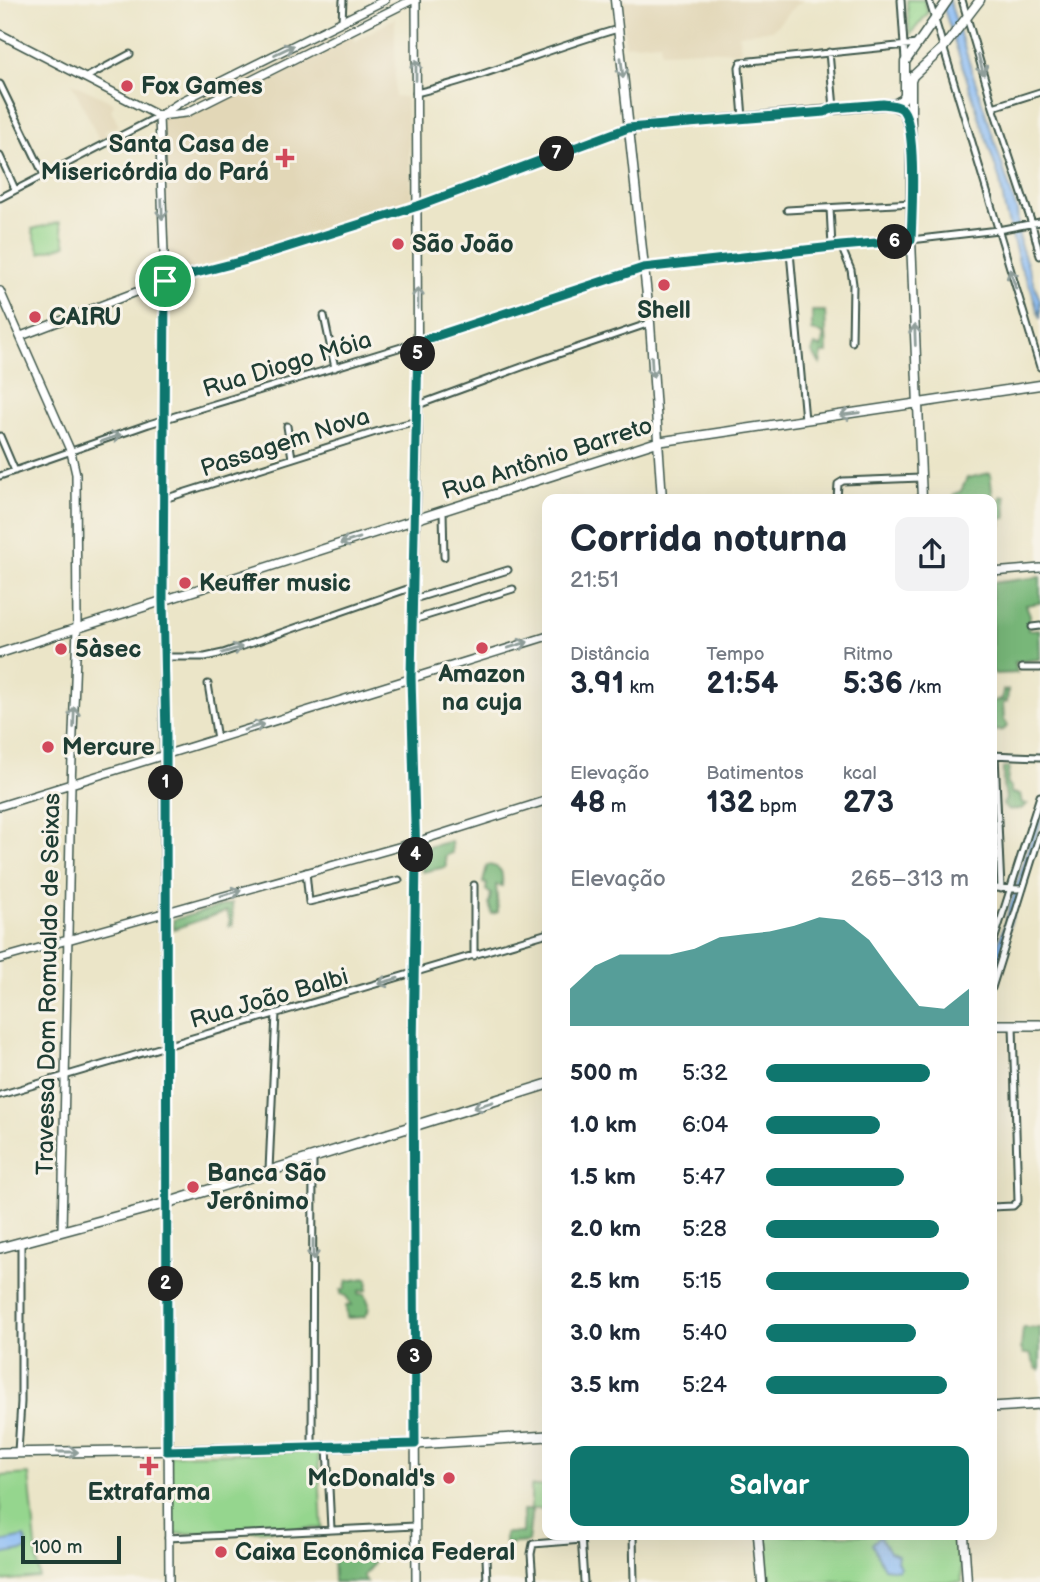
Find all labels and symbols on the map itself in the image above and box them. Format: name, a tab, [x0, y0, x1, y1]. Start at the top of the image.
one-way arrow	[273, 43, 294, 57]
one-way arrow	[976, 54, 989, 76]
one-way arrow	[615, 56, 628, 79]
one-way arrow	[409, 59, 423, 82]
place label: Fox Games	[141, 72, 263, 101]
marker: Fox Games	[119, 78, 135, 94]
place label: Santa Casa de Misericórdia do Pará	[41, 130, 269, 187]
pin: 7	[540, 136, 574, 172]
marker: Santa Casa de Misericórdia do Pará	[275, 148, 295, 168]
one-way arrow	[156, 197, 169, 220]
pin: 6	[878, 224, 912, 260]
place label: São João	[412, 230, 514, 259]
marker: São João	[390, 236, 406, 252]
pin	[135, 251, 195, 311]
one-way arrow	[1005, 268, 1018, 290]
marker: Shell	[656, 277, 672, 293]
one-way arrow	[411, 286, 425, 309]
place label: Shell	[637, 296, 691, 325]
place label: CAIRU	[49, 303, 121, 332]
marker: CAIRU	[27, 309, 43, 325]
one-way arrow	[908, 324, 921, 347]
street label: Rua Diogo Móia	[199, 325, 375, 404]
pin: 5	[400, 336, 436, 372]
one-way arrow	[646, 356, 659, 378]
street label: Passagem Nova	[197, 402, 373, 483]
one-way arrow	[839, 407, 862, 420]
street label: Rua Antônio Barreto	[438, 411, 656, 506]
one-way arrow	[99, 431, 121, 443]
one-way arrow	[339, 535, 361, 548]
place label: Keuffer music	[199, 569, 351, 598]
marker: Keuffer music	[177, 575, 193, 591]
place label: 5àsec	[75, 635, 141, 664]
one-way arrow	[507, 638, 529, 651]
marker: Amazon na cuja	[474, 640, 490, 656]
marker: 5àsec	[53, 641, 69, 657]
one-way arrow	[221, 642, 243, 655]
place label: Amazon na cuja	[438, 660, 525, 717]
one-way arrow	[67, 706, 80, 729]
one-way arrow	[243, 720, 265, 733]
place label: Mercure	[62, 733, 155, 762]
marker: Mercure	[40, 739, 56, 755]
pin: 1	[148, 766, 184, 800]
street label: Travessa Dom Romualdo de Seixas	[31, 793, 66, 1175]
pin: 4	[398, 838, 434, 872]
one-way arrow	[219, 886, 241, 899]
street label: Rua João Balbi	[187, 962, 352, 1035]
one-way arrow	[378, 975, 400, 988]
one-way arrow	[472, 1099, 494, 1112]
place label: Banca São Jerônimo	[207, 1159, 327, 1216]
marker: Banca São Jerônimo	[185, 1179, 201, 1195]
one-way arrow	[306, 1238, 320, 1261]
pin: 2	[148, 1266, 184, 1302]
pin: 3	[398, 1340, 432, 1374]
one-way arrow	[56, 1445, 79, 1459]
marker: Extrafarma	[141, 1458, 157, 1474]
place label: McDonald's	[307, 1464, 435, 1493]
marker: McDonald's	[441, 1470, 457, 1486]
place label: Extrafarma	[88, 1478, 210, 1507]
scale bar	[21, 1533, 121, 1565]
place label: Caixa Econômica Federal	[235, 1538, 515, 1567]
marker: Caixa Econômica Federal	[213, 1544, 229, 1560]

